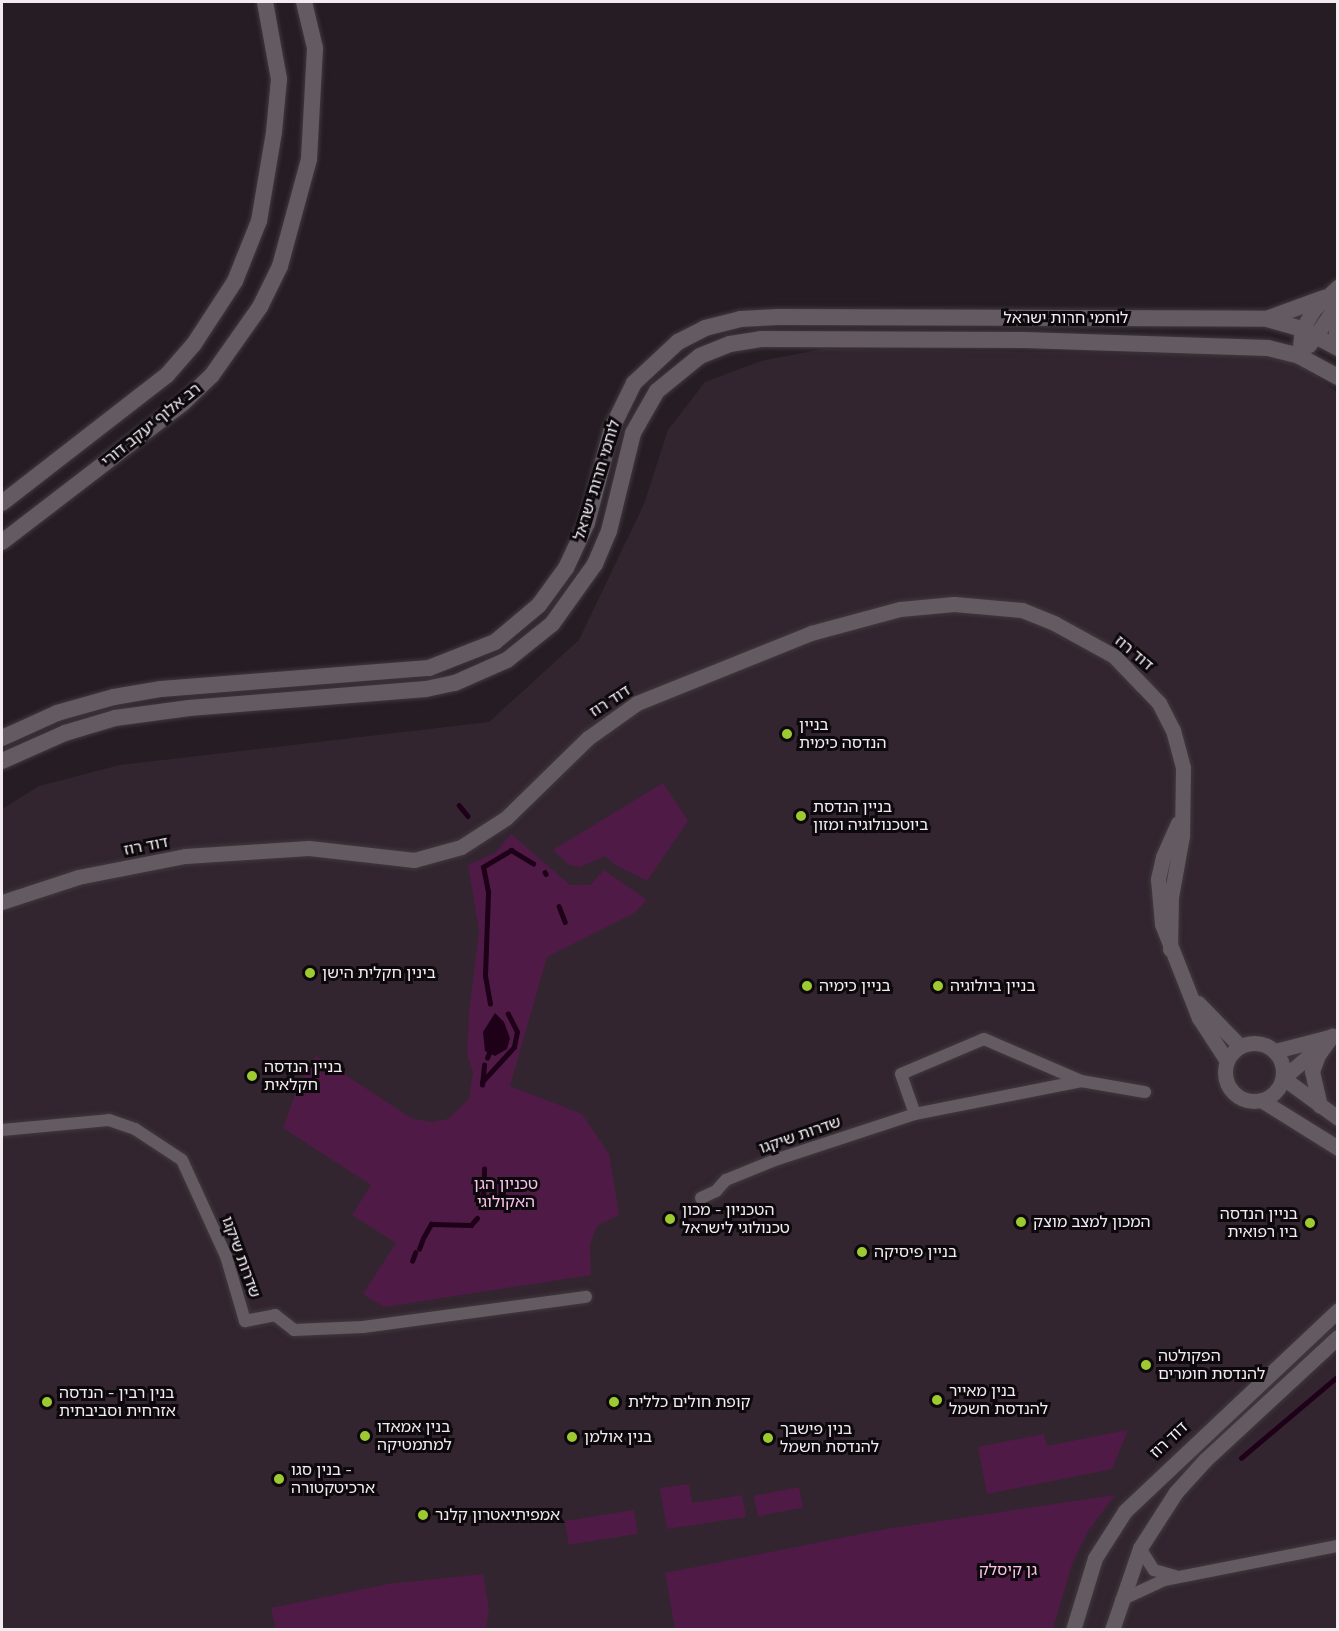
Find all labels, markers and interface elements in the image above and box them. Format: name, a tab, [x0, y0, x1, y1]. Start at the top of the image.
street label: לוחמי חרות ישראל	[1004, 308, 1128, 328]
street label: רב אלוף יעקב דורי	[98, 379, 204, 471]
street label: לוחמי חרות ישראל	[570, 417, 624, 543]
street label: דוד רוז	[1111, 631, 1157, 675]
street label: דוד רוז	[586, 681, 634, 721]
place label: בניין הנדסה כימית	[799, 715, 886, 753]
marker: בניין הנדסה כימית	[780, 727, 794, 741]
place label: בניין הנדסת ביוטכנולוגיה ומזון	[813, 797, 928, 835]
marker: בניין הנדסת ביוטכנולוגיה ומזון	[794, 809, 808, 823]
street label: דוד רוז	[122, 832, 170, 860]
place label: בינין חקלית הישן	[322, 963, 436, 983]
marker: בינין חקלית הישן	[303, 966, 317, 980]
place label: בניין כימיה	[819, 976, 891, 996]
place label: בניין ביולוגיה	[950, 976, 1036, 996]
marker: בניין כימיה	[800, 979, 814, 993]
marker: בניין ביולוגיה	[931, 979, 945, 993]
place label: בניין הנדסה חקלאית	[264, 1057, 342, 1095]
marker: בניין הנדסה חקלאית	[245, 1069, 259, 1083]
street label: שדרות שיקגו	[757, 1112, 843, 1158]
park label: טכניון הגן האקולוגי	[474, 1174, 538, 1212]
place label: הטכניון - מכון טכנולוגי לישראל	[682, 1200, 790, 1238]
place label: בניין הנדסה ביו רפואית	[1220, 1204, 1298, 1242]
marker: הטכניון - מכון טכנולוגי לישראל	[663, 1212, 677, 1226]
place label: המכון למצב מוצק	[1033, 1212, 1151, 1232]
street label: שדרות שיקגו	[217, 1214, 265, 1300]
marker: המכון למצב מוצק	[1014, 1215, 1028, 1229]
marker: בניין הנדסה ביו רפואית	[1303, 1216, 1317, 1230]
place label: בניין פיסיקה	[874, 1242, 957, 1262]
marker: בניין פיסיקה	[855, 1245, 869, 1259]
place label: הפקולטה להנדסת חומרים	[1158, 1346, 1265, 1384]
marker: הפקולטה להנדסת חומרים	[1139, 1358, 1153, 1372]
place label: בנין מאייר להנדסת חשמל	[949, 1381, 1048, 1419]
place label: בנין רבין - הנדסה אזרחית וסביבתית	[59, 1383, 176, 1421]
place label: קופת חולים כללית	[628, 1392, 751, 1412]
marker: קופת חולים כללית	[605, 1393, 623, 1411]
marker: בנין מאייר להנדסת חשמל	[930, 1393, 944, 1407]
marker: בנין רבין - הנדסה אזרחית וסביבתית	[40, 1395, 54, 1409]
place label: בנין אמאדו למתמטיקה	[377, 1417, 452, 1455]
street label: דוד רוז	[1146, 1418, 1192, 1462]
place label: בנין פישבך להנדסת חשמל	[780, 1419, 879, 1457]
place label: בנין אולמן	[584, 1427, 652, 1447]
marker: בנין אמאדו למתמטיקה	[358, 1429, 372, 1443]
marker: בנין אולמן	[565, 1430, 579, 1444]
marker: בנין פישבך להנדסת חשמל	[761, 1431, 775, 1445]
place label: בנין סגו - ארכיטקטורה	[291, 1460, 375, 1498]
marker: בנין סגו - ארכיטקטורה	[272, 1472, 286, 1486]
place label: אמפיתיאטרון קלנר	[435, 1505, 560, 1525]
marker: אמפיתיאטרון קלנר	[416, 1508, 430, 1522]
park label: גן קיסלק	[979, 1560, 1037, 1580]

